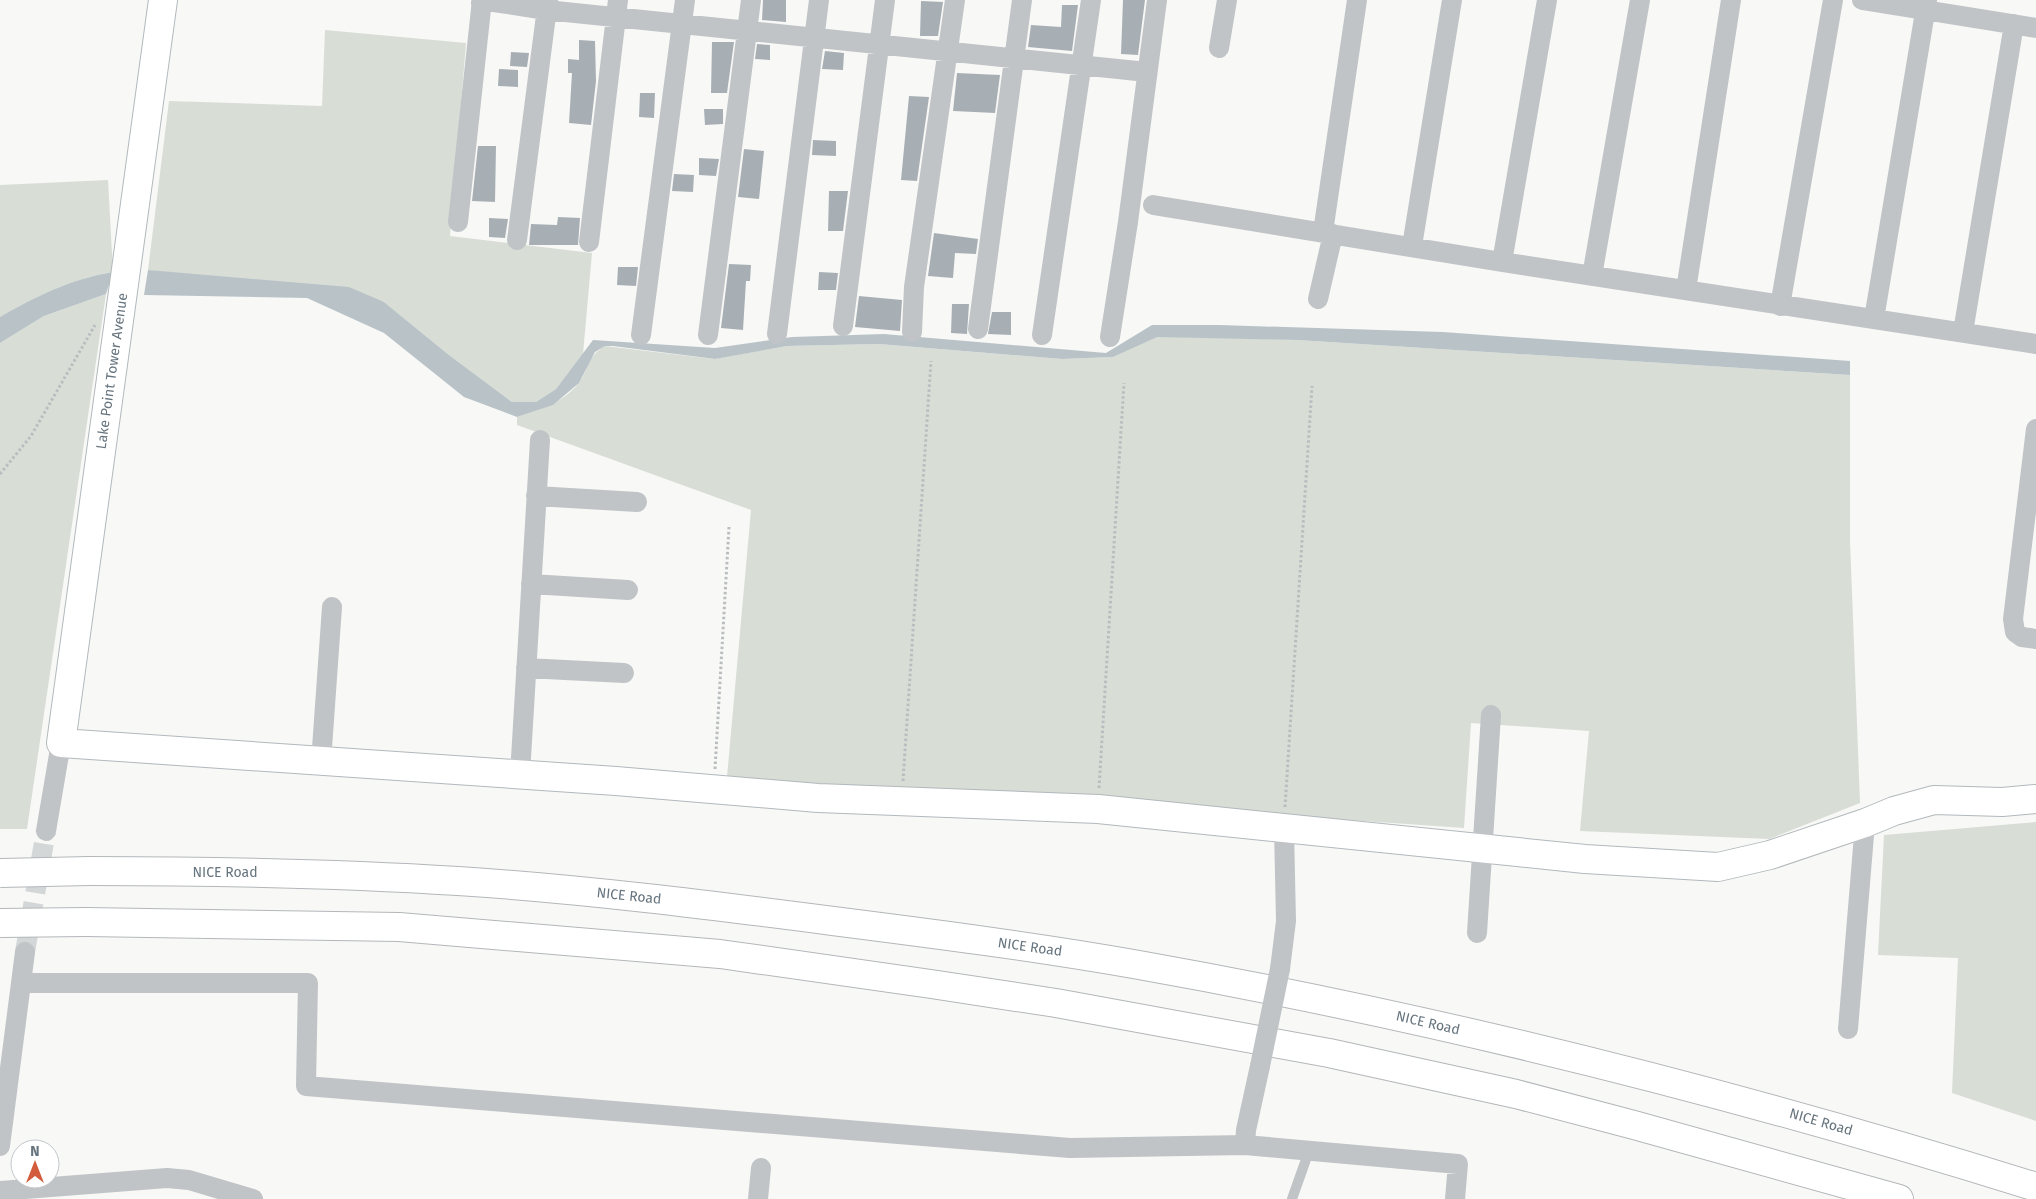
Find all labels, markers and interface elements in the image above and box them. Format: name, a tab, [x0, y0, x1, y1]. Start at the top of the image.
street label: Lake Point Tower Avenue	[93, 292, 131, 450]
street label: NICE Road	[192, 864, 258, 881]
street label: NICE Road	[596, 884, 662, 908]
street label: NICE Road	[997, 934, 1063, 960]
street label: NICE Road	[1394, 1007, 1462, 1039]
street label: NICE Road	[1787, 1105, 1855, 1139]
north arrow	[10, 1139, 60, 1189]
text: N	[30, 1143, 40, 1160]

